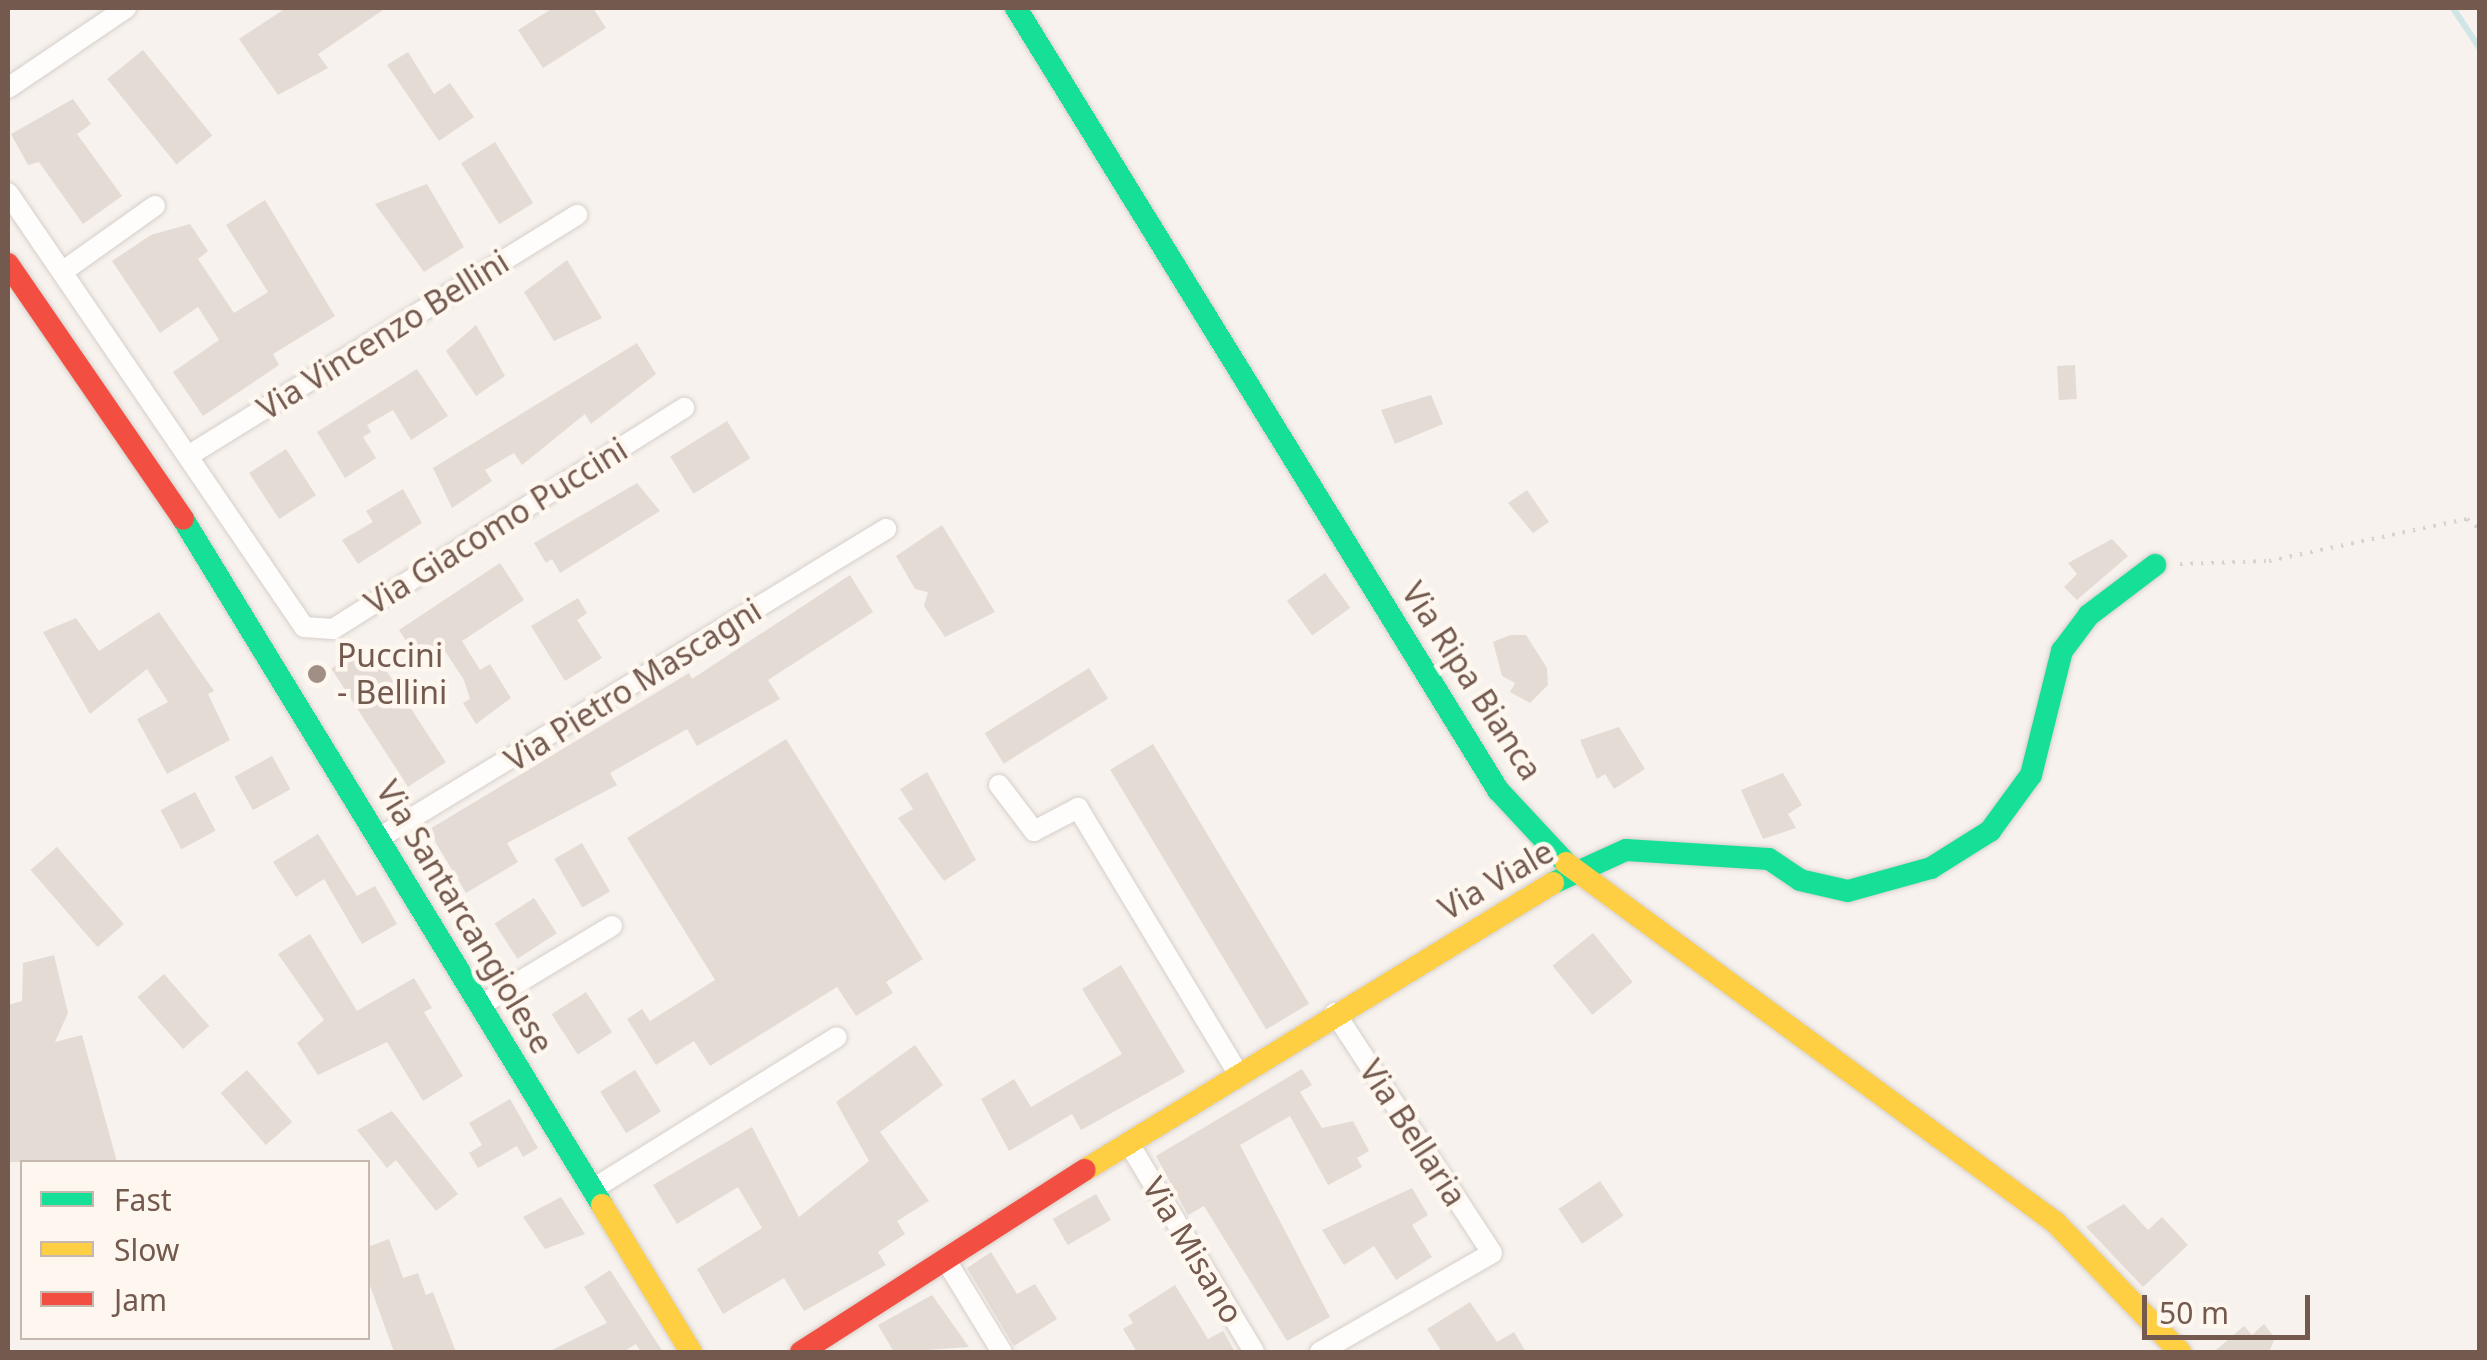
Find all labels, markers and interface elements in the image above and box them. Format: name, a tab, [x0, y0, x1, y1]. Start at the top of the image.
street label: Via Vincenzo Bellini	[250, 242, 516, 428]
street label: Via Giacomo Puccini	[358, 430, 634, 622]
street label: Via Ripa Bianca	[1394, 575, 1550, 787]
street label: Via Pietro Mascagni	[498, 591, 768, 779]
place label: Puccini - Bellini	[337, 637, 447, 712]
marker: Puccini - Bellini	[306, 663, 328, 685]
street label: Via Santarcangiolese	[368, 774, 562, 1060]
street label: Via Viale	[1432, 832, 1560, 928]
street label: Via Bellaria	[1352, 1053, 1474, 1213]
legend	[20, 1160, 370, 1340]
street label: Via Misano	[1134, 1170, 1252, 1330]
text: Fast	[114, 1179, 172, 1220]
text: Slow	[114, 1229, 179, 1270]
scale bar	[2147, 1275, 2314, 1337]
text: Jam	[114, 1279, 167, 1320]
text: 50 m	[2159, 1292, 2229, 1333]

